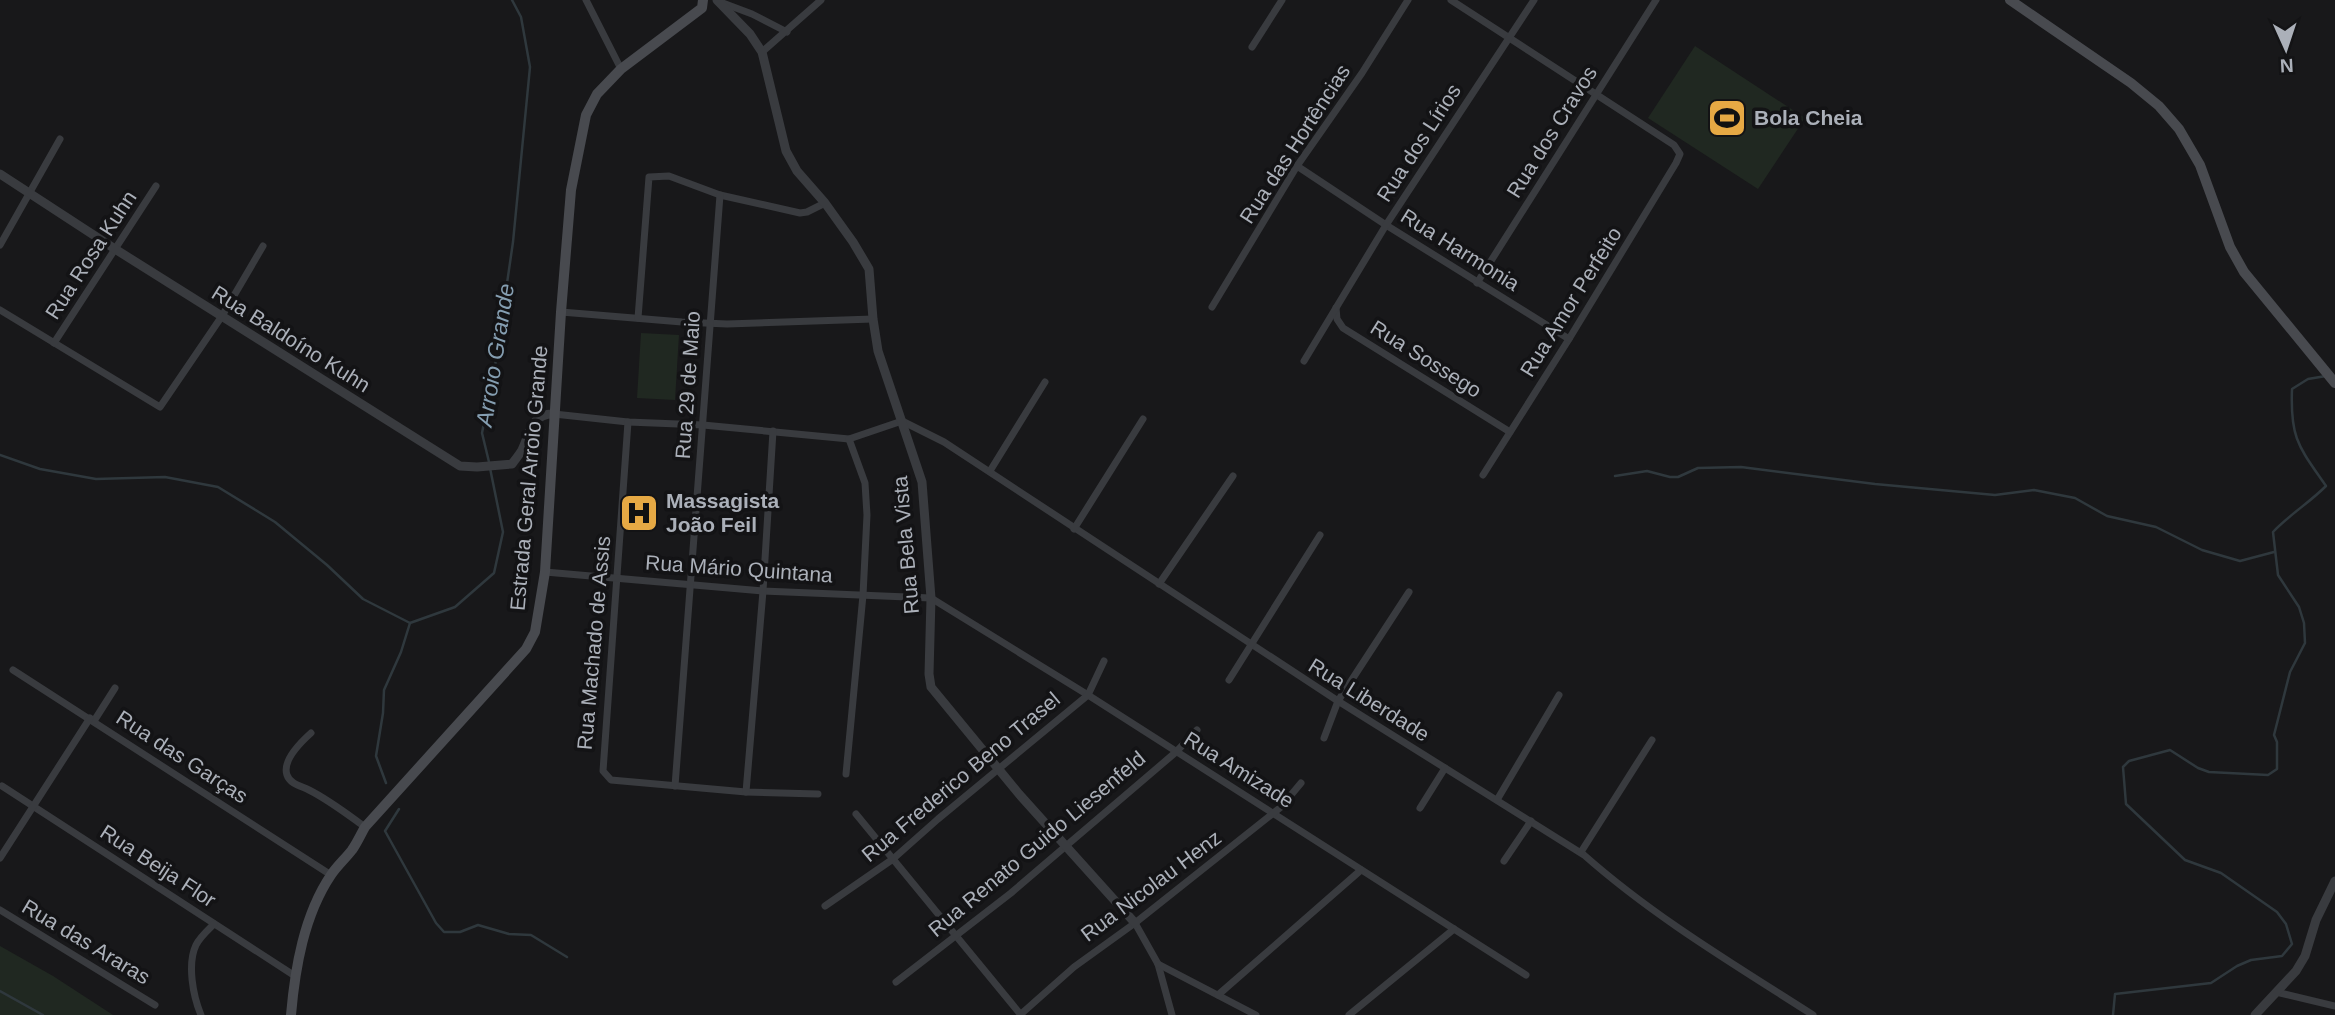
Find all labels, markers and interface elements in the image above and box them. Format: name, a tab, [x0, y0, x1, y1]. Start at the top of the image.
north arrow	[2251, 14, 2321, 84]
text: N	[2279, 55, 2294, 76]
street label: Rua das Hortências	[1235, 60, 1354, 227]
street label: Rua dos Cravos	[1502, 62, 1601, 202]
street label: Rua dos Lírios	[1372, 80, 1465, 206]
sports icon: Bola Cheia	[1706, 97, 1748, 139]
place label: Bola Cheia	[1754, 106, 1863, 129]
street label: Rua Rosa Kuhn	[41, 186, 141, 323]
street label: Rua Harmonia	[1397, 204, 1524, 295]
street label: Rua Amor Perfeito	[1515, 223, 1626, 381]
street label: Rua Baldoíno Kuhn	[208, 281, 375, 397]
water label: Arroio Grande	[471, 282, 519, 430]
street label: Rua 29 de Maio	[671, 310, 704, 460]
street label: Rua Sossego	[1367, 315, 1486, 402]
street label: Estrada Geral Arroio Grande	[505, 344, 552, 612]
street label: Rua Bela Vista	[888, 475, 923, 615]
place label: Massagista João Feil	[666, 489, 780, 536]
hospital icon: Massagista João Feil	[618, 492, 660, 534]
street label: Rua Machado de Assis	[573, 535, 614, 751]
street label: Rua Mário Quintana	[644, 550, 834, 587]
street label: Rua Liberdade	[1305, 653, 1434, 746]
street label: Rua Frederico Beno Trasel	[857, 687, 1064, 866]
street label: Rua das Garças	[112, 706, 252, 808]
street label: Rua Amizade	[1180, 727, 1298, 812]
street label: Rua Renato Guido Liesenfeld	[924, 746, 1150, 941]
street label: Rua Beija Flor	[96, 820, 220, 911]
street label: Rua Nicolau Henz	[1076, 825, 1225, 946]
street label: Rua das Araras	[18, 894, 154, 989]

